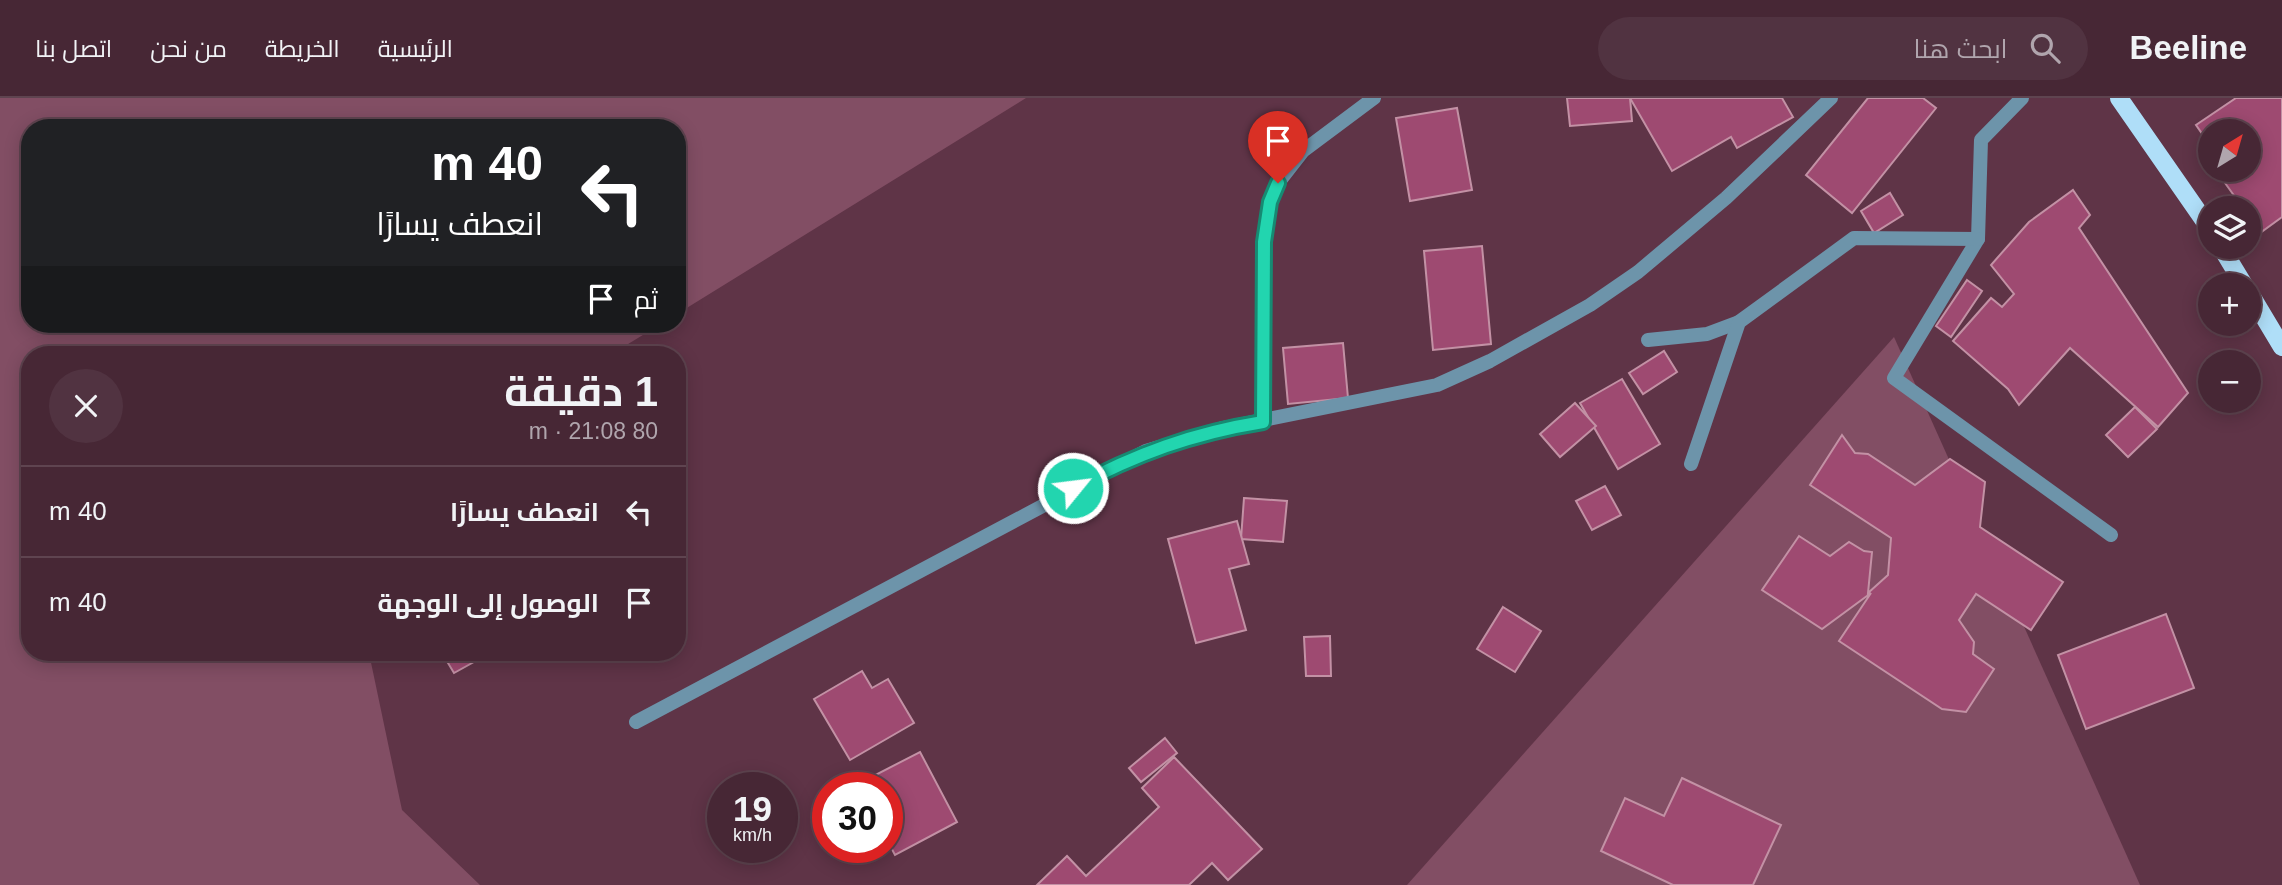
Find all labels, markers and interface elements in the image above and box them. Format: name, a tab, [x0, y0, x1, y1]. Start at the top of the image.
search box	[1598, 17, 2088, 80]
icon: search	[2026, 29, 2064, 67]
text: Beeline	[2130, 29, 2247, 66]
text: ابحث هنا	[1914, 34, 2008, 64]
text: اتصل بنا	[35, 35, 112, 62]
text: من نحن	[150, 35, 227, 62]
text: الخريطة	[265, 35, 340, 62]
text: الرئيسية	[378, 35, 453, 62]
pin	[1248, 111, 1308, 183]
north arrow	[2198, 119, 2261, 182]
map controls	[2198, 119, 2261, 413]
icon: arrive	[1259, 122, 1297, 160]
text: 40 m	[431, 136, 543, 190]
icon: left	[567, 147, 658, 238]
button: layers	[2198, 196, 2261, 259]
text: انعطف يسارًا	[376, 206, 543, 242]
button: +	[2198, 273, 2261, 336]
icon: arrive	[582, 280, 620, 318]
text: ثم	[634, 285, 658, 315]
button: −	[2198, 350, 2261, 413]
text: 1 دقيقة	[504, 368, 658, 415]
button: close	[49, 369, 123, 443]
text: 80 m · 21:08	[529, 418, 658, 444]
position arrow	[1036, 451, 1110, 525]
icon: left	[620, 493, 658, 531]
text: 40 m	[49, 496, 107, 526]
text: انعطف يسارًا	[450, 497, 599, 527]
icon: arrive	[620, 584, 658, 622]
text: 40 m	[49, 587, 107, 617]
text: الوصول إلى الوجهة	[377, 588, 599, 618]
speed limit sign: 30	[812, 772, 903, 863]
text: 19	[733, 789, 772, 828]
text: km/h	[733, 825, 772, 845]

